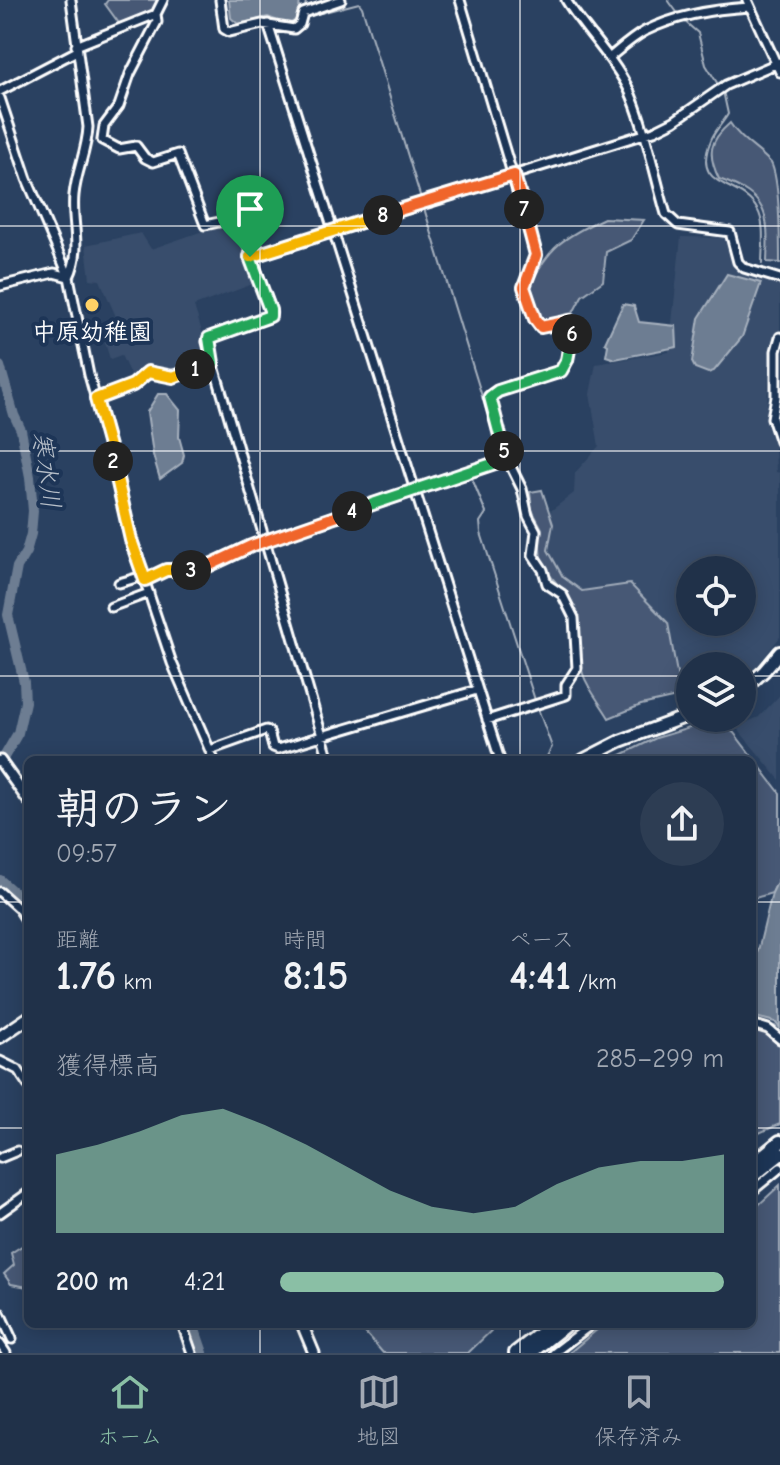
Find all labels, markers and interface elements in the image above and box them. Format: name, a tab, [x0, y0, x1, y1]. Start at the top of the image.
pin	[216, 175, 284, 257]
icon: arrive	[228, 187, 272, 231]
pin: 7	[504, 189, 544, 229]
pin: 8	[363, 195, 403, 235]
text: 7	[519, 196, 529, 222]
text: 8	[377, 202, 389, 228]
marker: 中原幼稚園	[83, 296, 101, 314]
pin: 6	[552, 314, 592, 354]
place label: 中原幼稚園	[32, 318, 152, 346]
text: 6	[566, 321, 578, 347]
pin: 1	[175, 349, 215, 389]
text: 1	[191, 356, 199, 382]
water label: 寒水川	[26, 430, 66, 511]
pin: 5	[484, 431, 524, 471]
text: 5	[498, 438, 510, 464]
pin: 2	[93, 441, 133, 481]
text: 2	[108, 448, 118, 474]
pin: 4	[332, 491, 372, 531]
text: 4	[347, 498, 357, 524]
pin: 3	[171, 550, 211, 590]
map controls	[676, 556, 756, 732]
button: locate	[676, 556, 756, 636]
text: 3	[186, 557, 196, 583]
button: layers	[676, 652, 756, 732]
button: share	[640, 782, 724, 866]
text: 朝のラン	[56, 783, 232, 834]
text: 09:57	[56, 839, 117, 869]
text: 距離	[56, 927, 100, 953]
text: 時間	[283, 927, 327, 953]
text: ペース	[509, 927, 574, 953]
text: 1.76	[56, 953, 116, 999]
text: 8:15	[283, 953, 348, 999]
text: 4:41	[509, 953, 571, 999]
text: km	[116, 969, 152, 995]
text: /km	[571, 969, 617, 995]
text: 285–299 m	[596, 1044, 724, 1074]
text: 獲得標高	[56, 1051, 160, 1081]
text: 200 m	[56, 1267, 129, 1297]
text: 4:21	[184, 1267, 225, 1297]
tab: ホーム	[97, 1370, 162, 1450]
tab: 地図	[357, 1370, 401, 1450]
tab: 保存済み	[595, 1370, 683, 1450]

